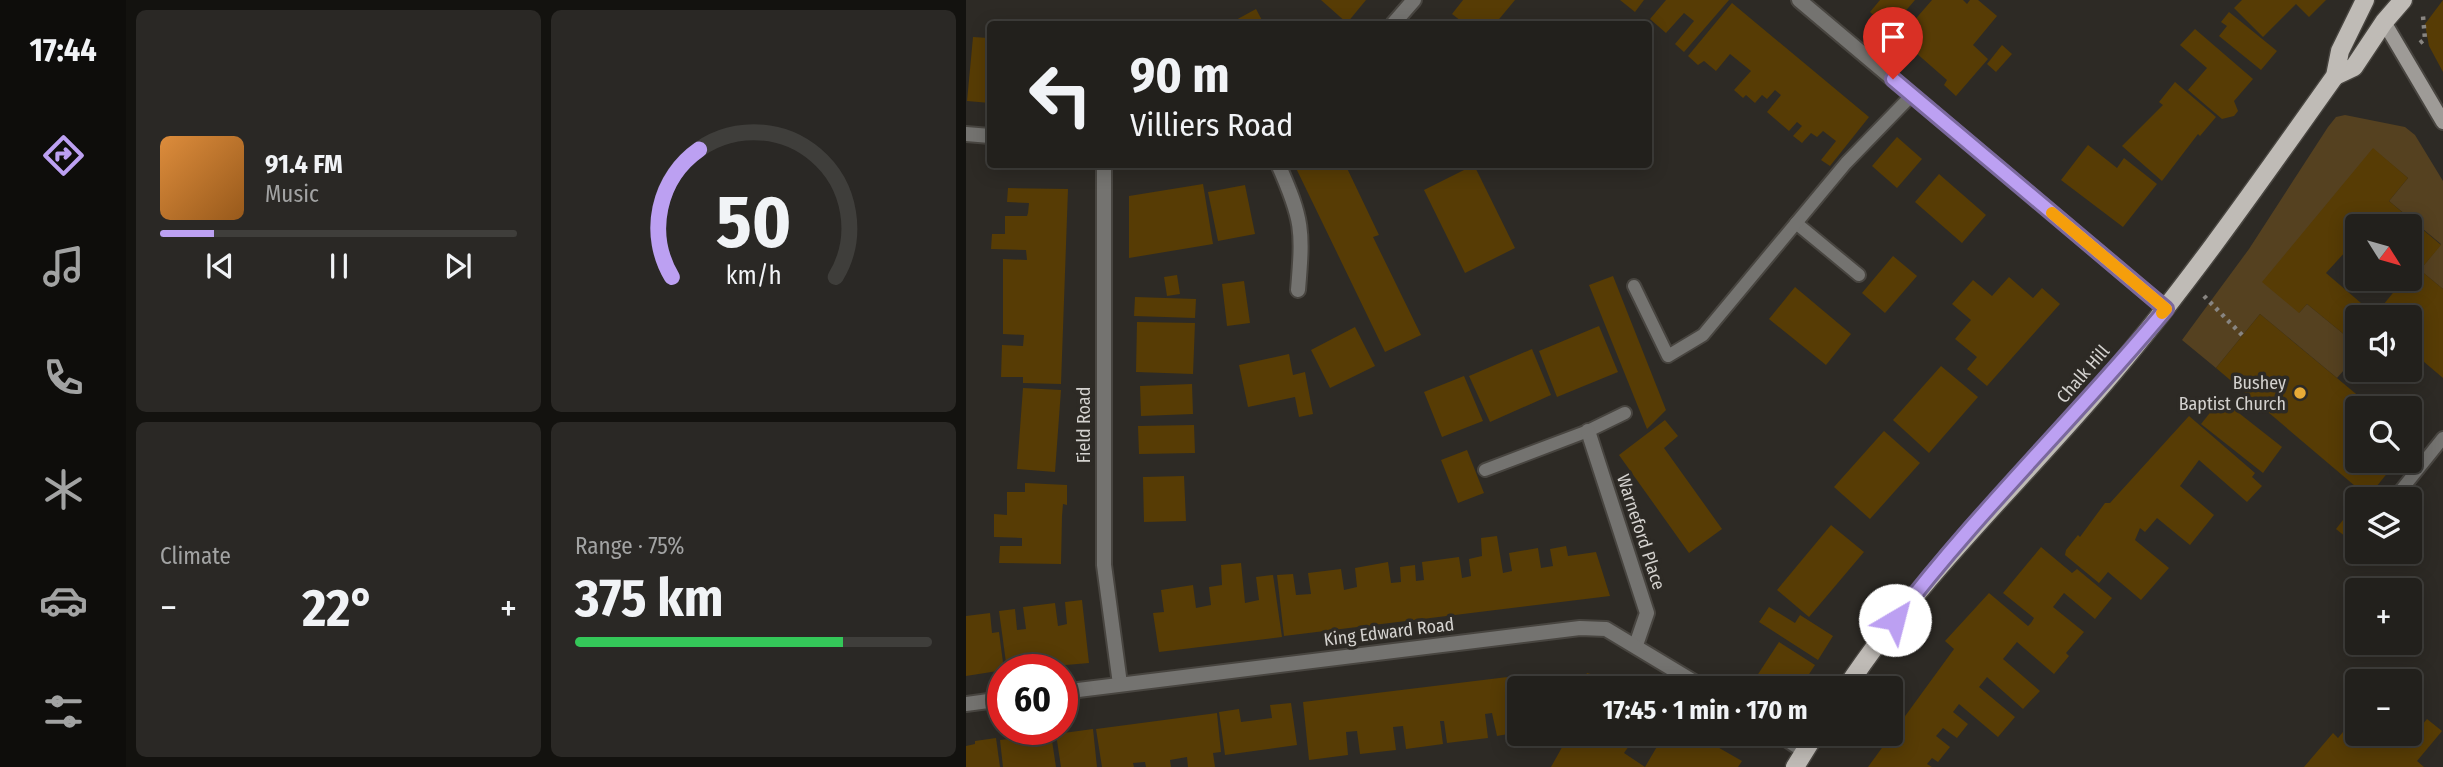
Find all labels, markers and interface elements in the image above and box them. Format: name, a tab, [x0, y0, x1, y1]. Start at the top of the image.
pin	[1863, 7, 1923, 79]
icon: arrive	[1874, 18, 1912, 56]
text: 17:44	[29, 31, 97, 69]
text: 90 m	[1130, 46, 1230, 105]
icon: left	[1015, 49, 1106, 140]
text: Villiers Road	[1130, 106, 1293, 144]
icon: directions	[39, 131, 88, 180]
text: 91.4 FM	[265, 149, 343, 180]
text: 50	[716, 179, 791, 266]
text: Music	[265, 180, 319, 208]
north arrow	[2345, 214, 2422, 290]
map controls	[2345, 214, 2422, 746]
icon: music	[39, 242, 88, 291]
icon: previous	[201, 247, 239, 285]
icon: pause	[320, 247, 358, 285]
icon: next	[439, 247, 477, 285]
text: km/h	[726, 261, 781, 291]
button: sound	[2345, 305, 2422, 382]
street label: Chalk Hill	[2052, 340, 2114, 407]
icon: phone	[39, 353, 88, 402]
place label: Bushey Baptist Church	[2179, 372, 2286, 415]
marker: Bushey Baptist Church	[2292, 385, 2308, 401]
street label: Field Road	[1073, 387, 1095, 463]
button: search	[2345, 396, 2422, 473]
icon: climate	[39, 465, 88, 514]
street label: Warneford Place	[1612, 472, 1670, 592]
button: layers	[2345, 487, 2422, 564]
text: Range · 75%	[575, 532, 684, 560]
text: Climate	[160, 542, 231, 570]
text: 375 km	[575, 567, 723, 630]
icon: car	[39, 576, 88, 625]
text: 22°	[302, 577, 375, 640]
button: +	[2345, 578, 2422, 655]
position arrow	[1858, 583, 1932, 657]
text: −	[160, 585, 177, 631]
text: +	[500, 585, 517, 631]
street label: King Edward Road	[1322, 613, 1456, 651]
speed limit sign: 60	[987, 654, 1078, 745]
button: −	[2345, 669, 2422, 746]
icon: filters	[39, 687, 88, 736]
text: 17:45 · 1 min · 170 m	[1602, 695, 1808, 726]

